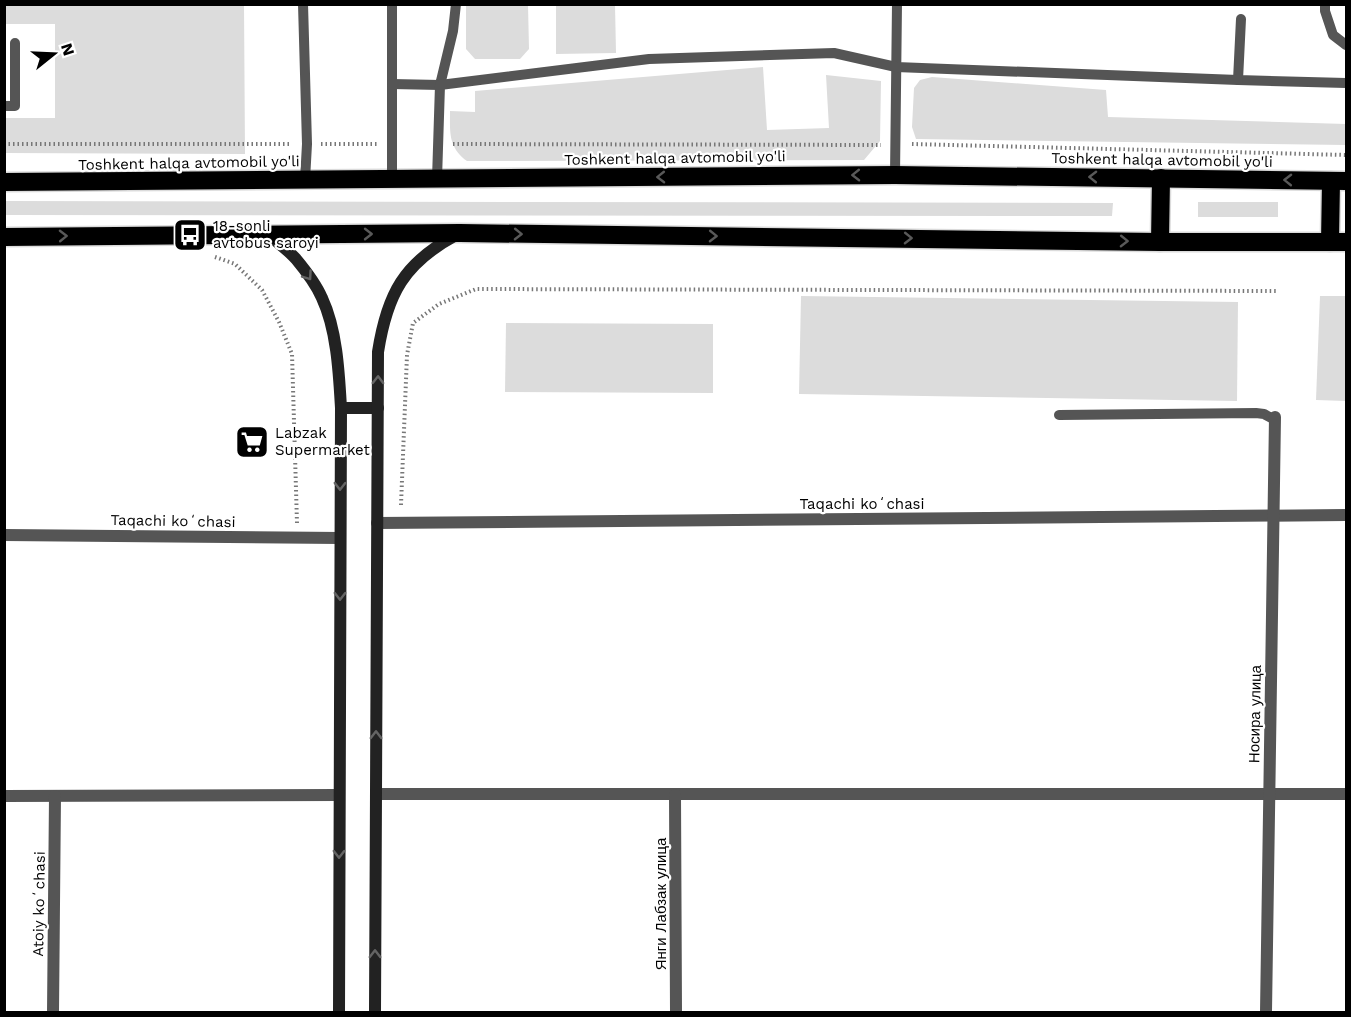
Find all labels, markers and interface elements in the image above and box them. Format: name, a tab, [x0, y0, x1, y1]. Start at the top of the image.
north arrow	[24, 24, 84, 84]
text: N	[57, 41, 79, 58]
street label: Toshkent halqa avtomobil yo'li	[564, 147, 786, 169]
street label: Toshkent halqa avtomobil yo'li	[1051, 149, 1273, 171]
street label: Toshkent halqa avtomobil yo'li	[78, 152, 300, 174]
one-way arrow	[852, 169, 861, 181]
one-way arrow	[657, 170, 666, 183]
one-way arrow	[1089, 171, 1098, 184]
one-way arrow	[1284, 174, 1293, 186]
bus stop icon: 18-sonli avtobus saroyi	[172, 217, 208, 253]
place label: 18-sonli avtobus saroyi	[213, 217, 319, 252]
one-way arrow	[364, 228, 373, 240]
one-way arrow	[514, 228, 523, 240]
one-way arrow	[58, 230, 67, 242]
one-way arrow	[709, 230, 718, 242]
one-way arrow	[904, 232, 913, 244]
one-way arrow	[1120, 235, 1129, 247]
one-way arrow	[301, 269, 312, 280]
one-way arrow	[372, 376, 384, 385]
supermarket icon: Labzak Supermarket	[234, 424, 270, 460]
place label: Labzak Supermarket	[275, 424, 371, 459]
one-way arrow	[334, 481, 347, 490]
street label: Taqachi koʻchasi	[799, 495, 925, 513]
street label: Taqachi koʻchasi	[110, 511, 236, 531]
one-way arrow	[334, 592, 346, 601]
street label: Носира улица	[1245, 664, 1265, 763]
one-way arrow	[370, 731, 382, 740]
street label: Янги Лабзак улица	[652, 837, 670, 970]
one-way arrow	[333, 849, 345, 858]
street label: Atoiy koʻchasi	[29, 851, 49, 957]
one-way arrow	[369, 950, 381, 959]

